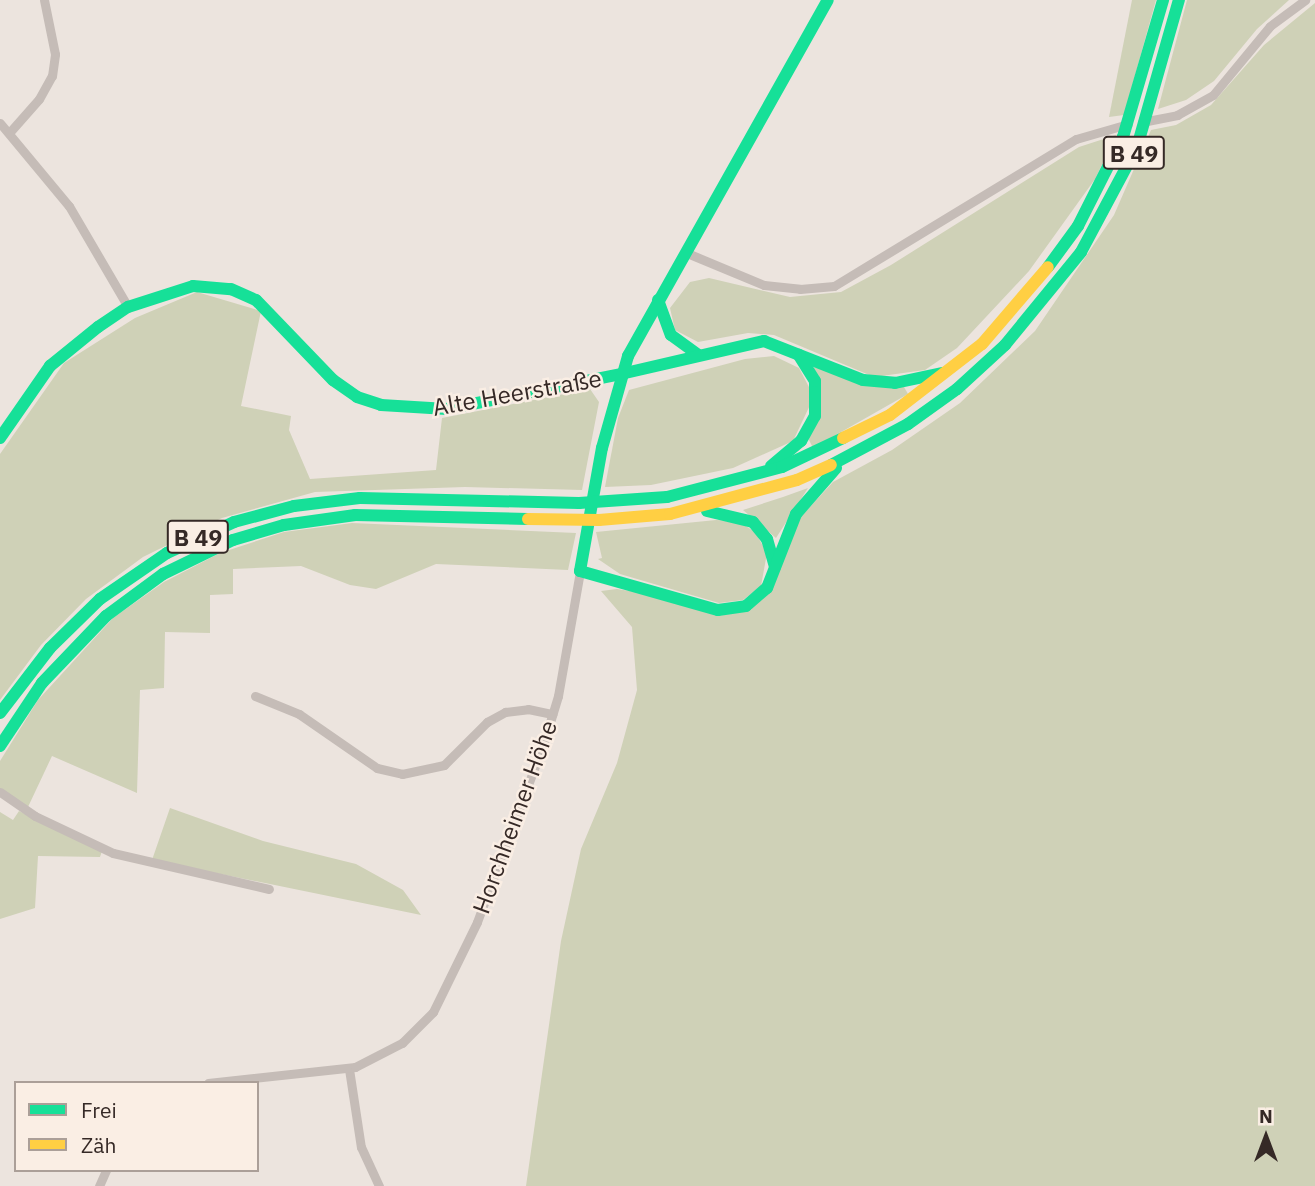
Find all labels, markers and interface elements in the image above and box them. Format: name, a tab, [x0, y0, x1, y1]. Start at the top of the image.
road number: B 49	[1102, 134, 1166, 172]
street label: Alte Heerstraße	[430, 364, 604, 422]
road number: B 49	[166, 517, 230, 556]
street label: Horchheimer Höhe	[467, 716, 563, 918]
legend	[14, 1081, 259, 1172]
text: Frei	[81, 1096, 117, 1124]
north arrow	[1231, 1102, 1301, 1172]
text: N	[1259, 1104, 1273, 1128]
text: Zäh	[81, 1131, 116, 1159]

